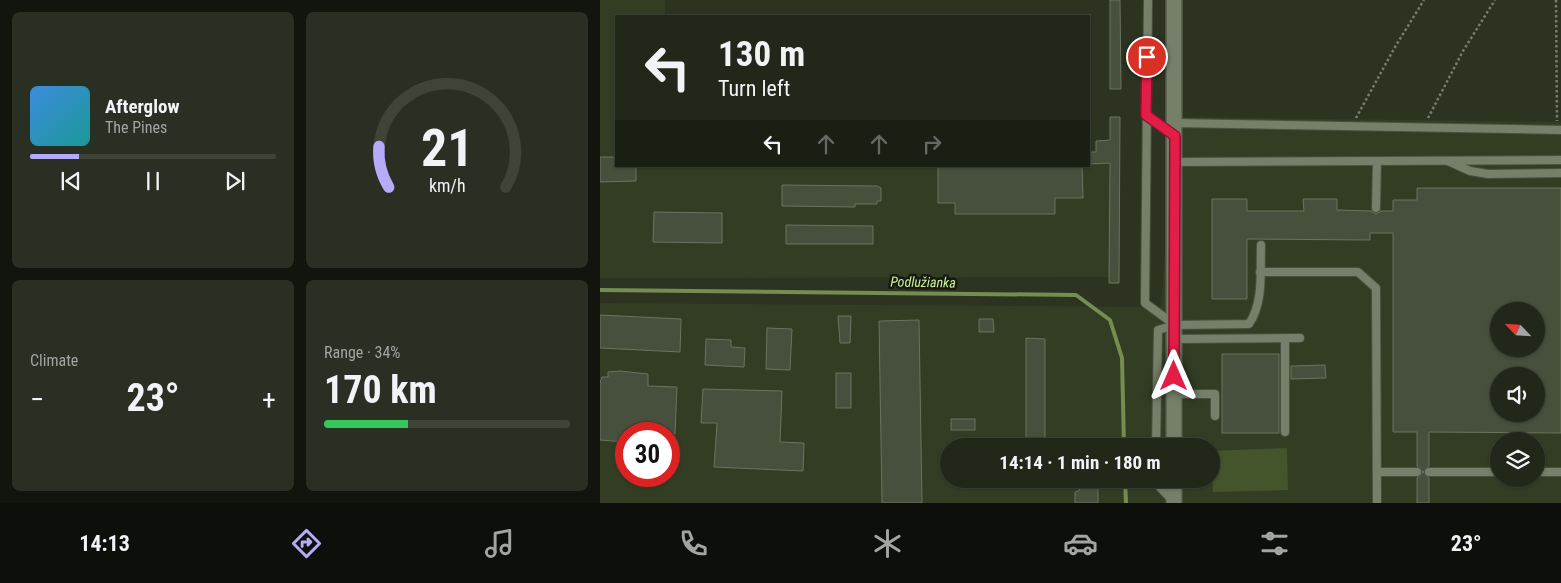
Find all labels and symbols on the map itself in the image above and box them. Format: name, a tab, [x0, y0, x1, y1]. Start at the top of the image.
pin	[1126, 36, 1168, 78]
water label: Podlužianka	[890, 273, 956, 291]
north arrow	[1490, 302, 1545, 358]
position arrow	[1147, 349, 1199, 401]
speed limit sign: 30	[615, 422, 680, 487]

